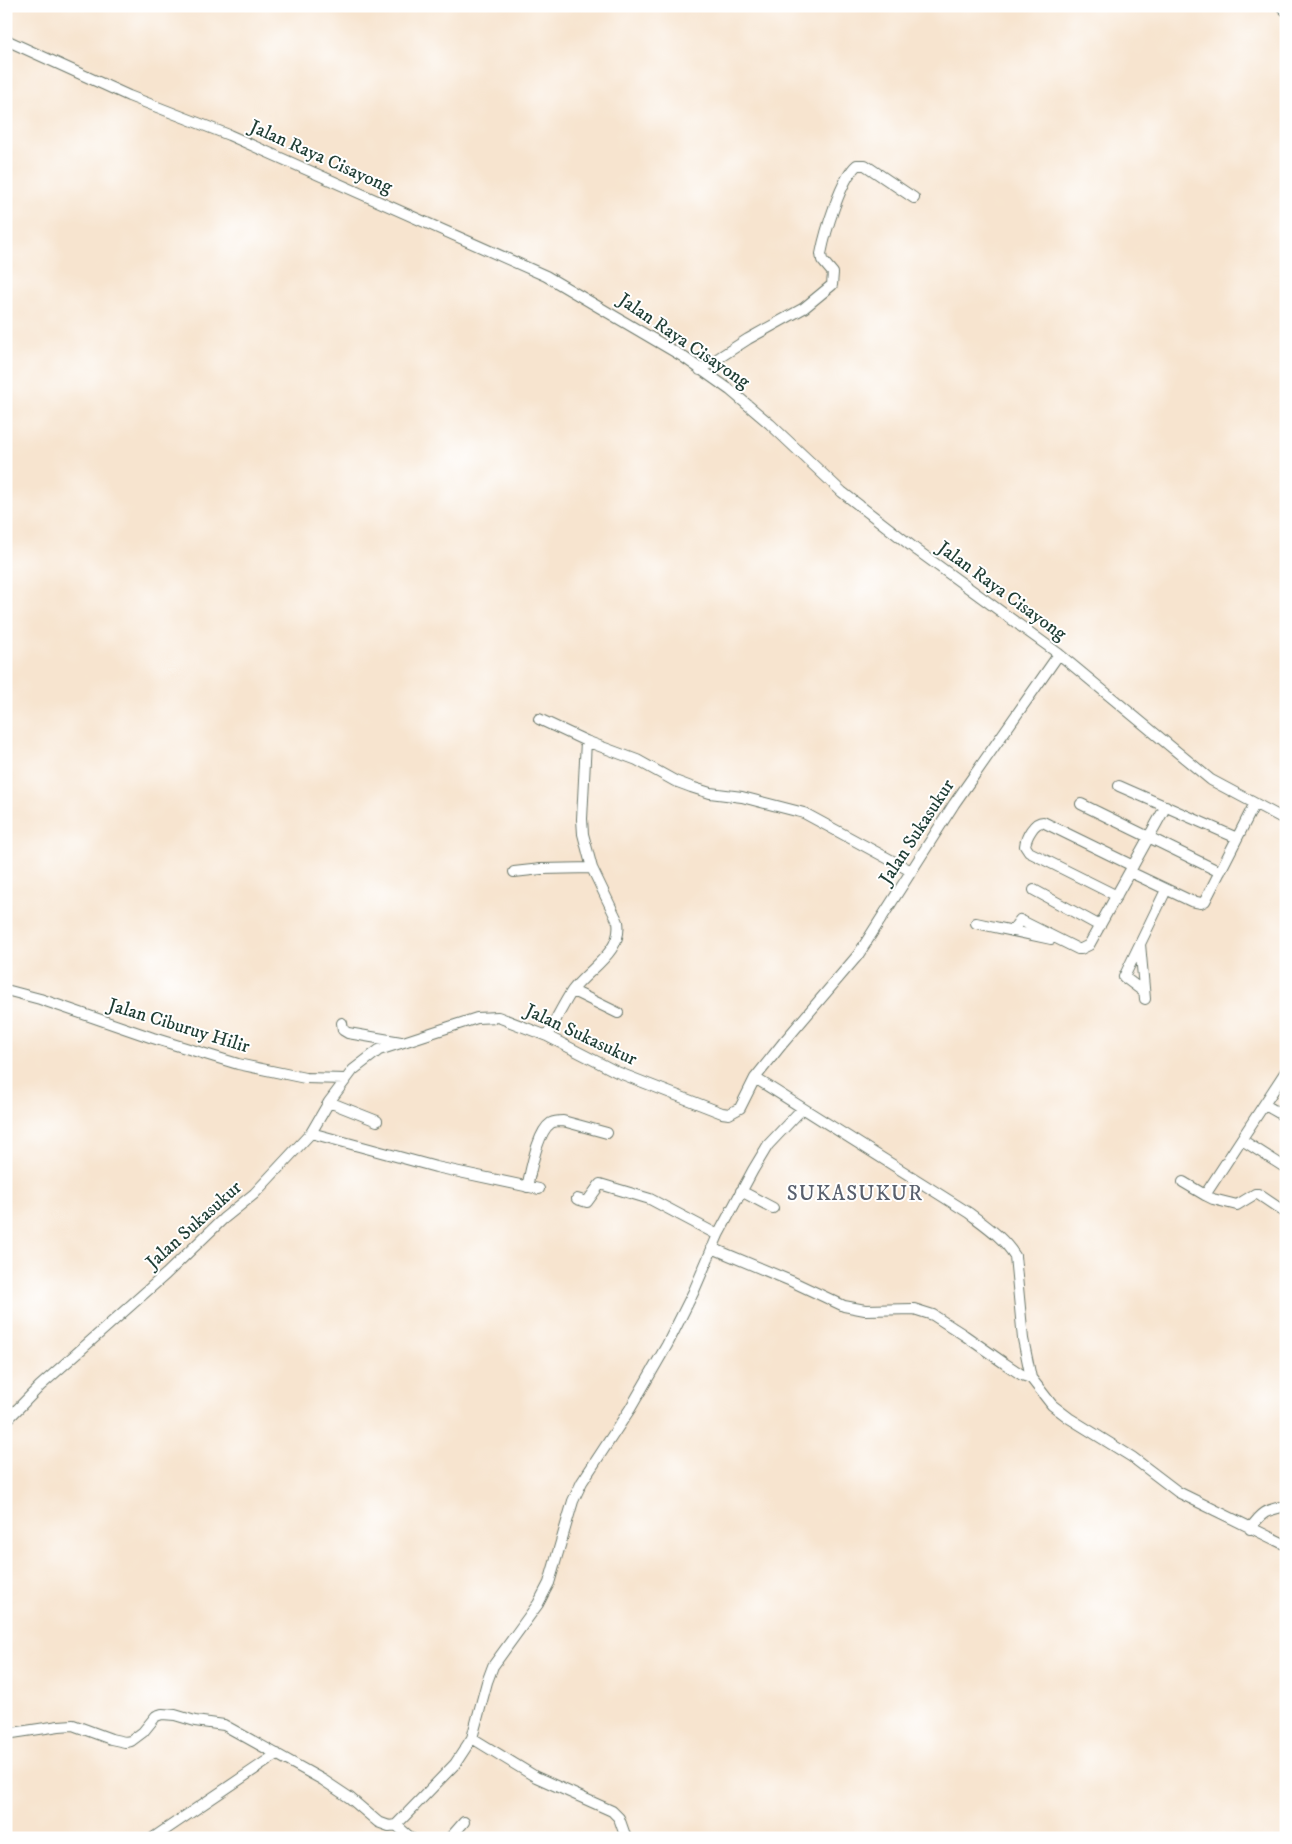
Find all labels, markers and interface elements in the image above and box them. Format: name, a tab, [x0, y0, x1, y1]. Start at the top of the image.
street label: Jalan Raya Cisayong	[244, 114, 397, 199]
street label: Jalan Raya Cisayong	[612, 287, 755, 394]
street label: Jalan Raya Cisayong	[931, 535, 1072, 646]
street label: Jalan Sukasukur	[873, 775, 960, 891]
street label: Jalan Ciburuy Hilir	[104, 993, 252, 1058]
street label: Jalan Sukasukur	[520, 998, 641, 1071]
street label: Jalan Sukasukur	[140, 1176, 247, 1275]
district label: SUKASUKUR	[787, 1181, 923, 1207]

